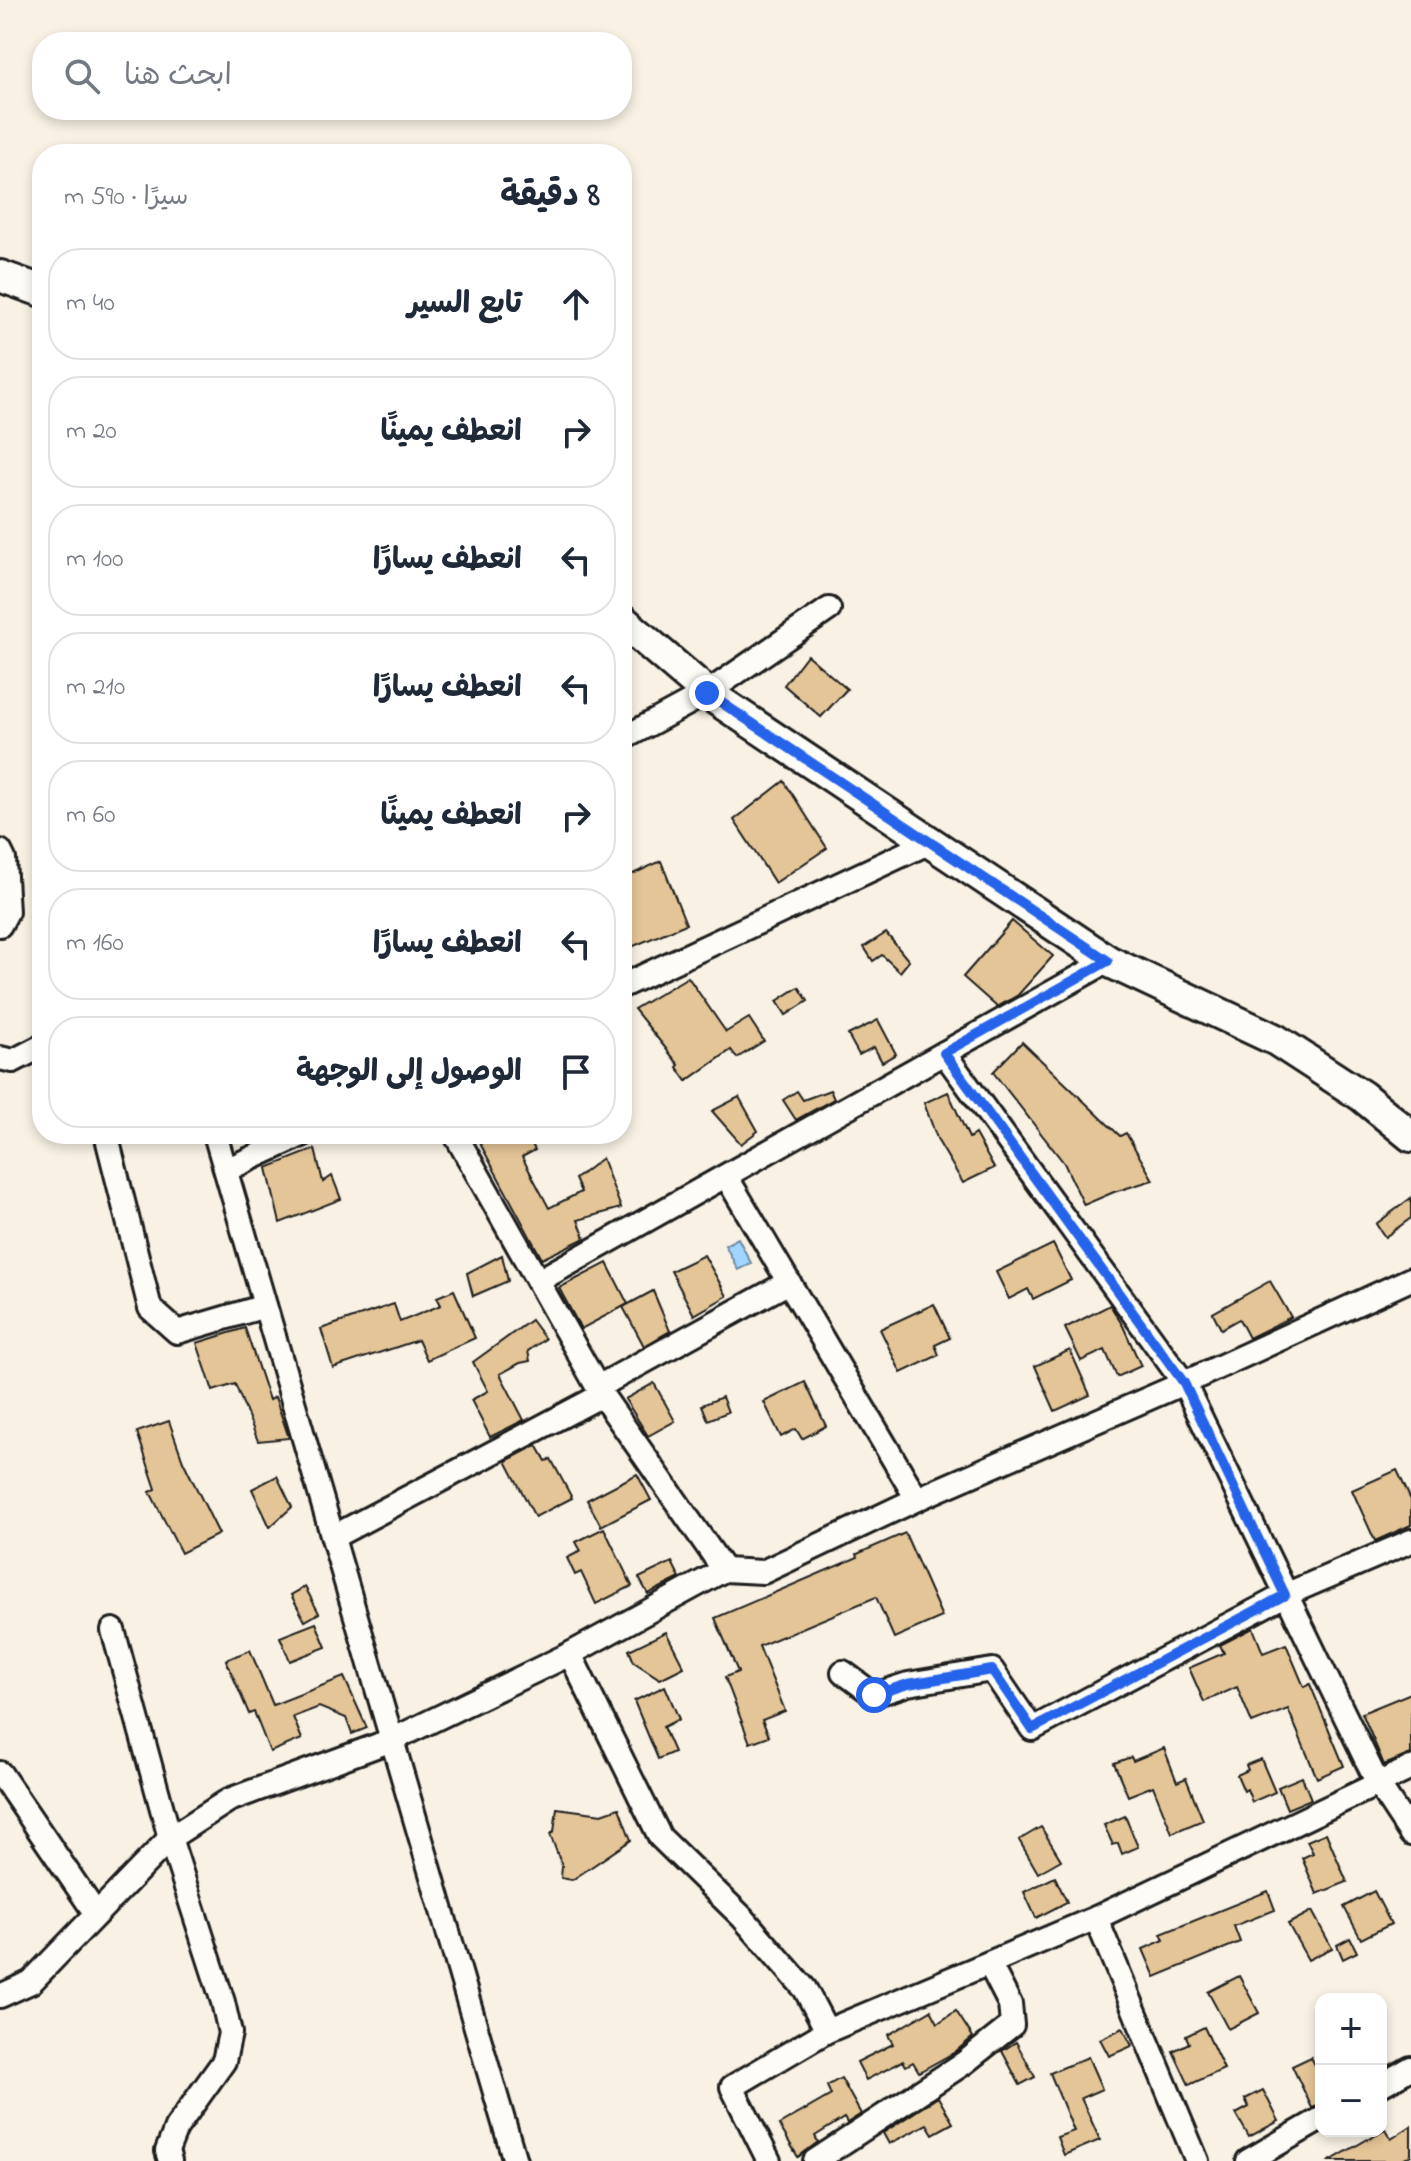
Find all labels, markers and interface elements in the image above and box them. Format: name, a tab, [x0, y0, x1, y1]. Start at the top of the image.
search box	[32, 32, 632, 120]
icon: search	[60, 54, 104, 98]
text: ابحث هنا	[124, 55, 232, 99]
text: 8 دقيقة	[500, 172, 600, 222]
text: سيرًا · 590 m	[64, 179, 188, 217]
icon: ahead	[554, 282, 598, 326]
text: تابع السير	[408, 283, 522, 327]
text: 40 m	[66, 285, 115, 323]
icon: right	[554, 410, 598, 454]
text: انعطف يمينًا	[381, 411, 522, 455]
text: 20 m	[66, 413, 117, 451]
icon: left	[554, 538, 598, 582]
text: انعطف يسارًا	[373, 539, 522, 583]
text: 100 m	[66, 541, 123, 579]
icon: left	[554, 666, 598, 710]
text: انعطف يسارًا	[373, 667, 522, 711]
text: 210 m	[66, 669, 125, 707]
route end	[689, 675, 725, 711]
icon: right	[554, 794, 598, 838]
text: انعطف يمينًا	[381, 795, 522, 839]
text: 60 m	[66, 797, 115, 835]
icon: left	[554, 922, 598, 966]
text: انعطف يسارًا	[373, 923, 522, 967]
text: 160 m	[66, 925, 124, 963]
icon: arrive	[554, 1050, 598, 1094]
text: الوصول إلى الوجهة	[296, 1051, 522, 1095]
route start	[856, 1677, 892, 1713]
map controls	[1315, 1993, 1387, 2137]
button: +	[1315, 1993, 1387, 2065]
button: −	[1315, 2065, 1387, 2137]

